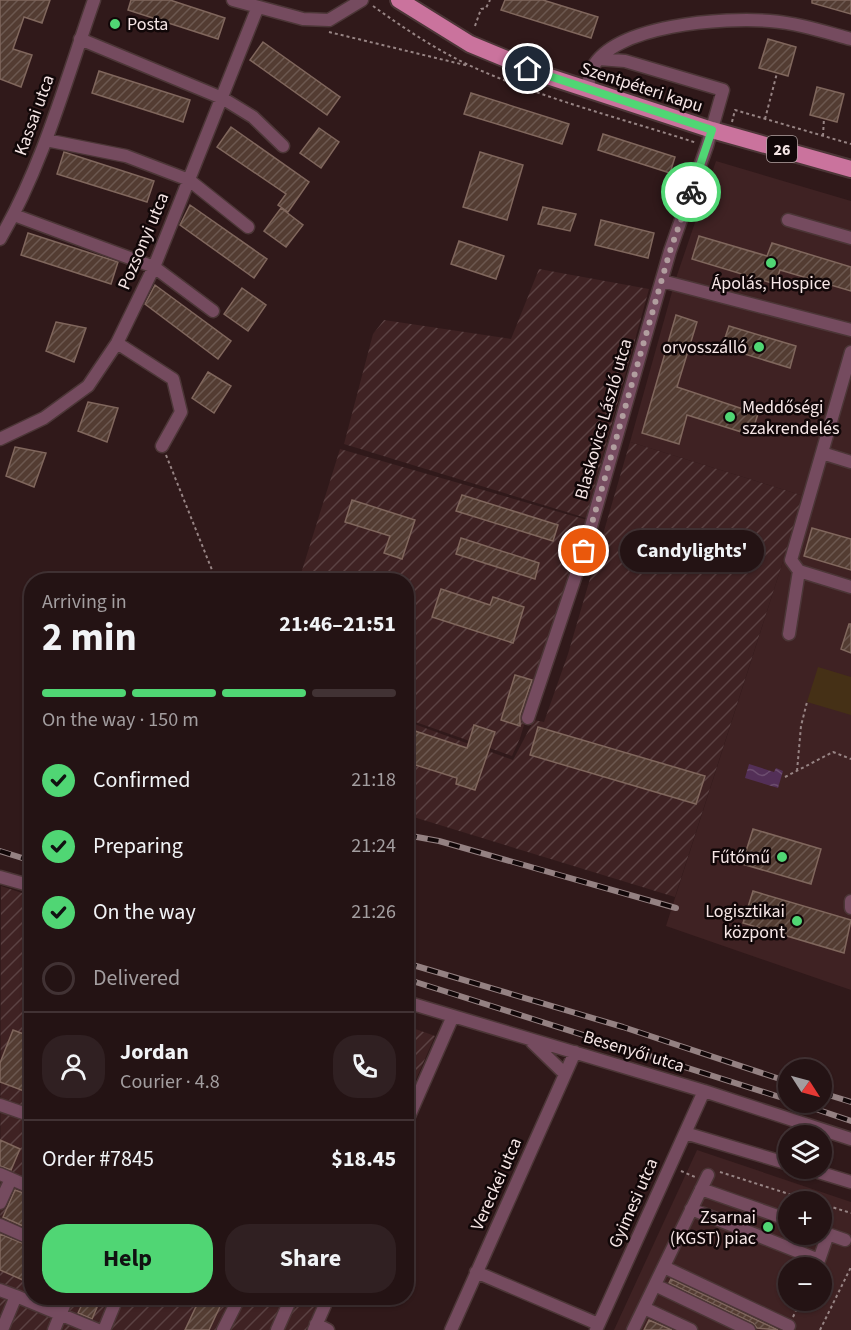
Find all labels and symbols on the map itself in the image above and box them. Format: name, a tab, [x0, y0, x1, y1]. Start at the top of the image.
place label: Posta	[127, 12, 168, 37]
marker: Posta	[108, 17, 122, 31]
pin	[502, 43, 553, 94]
street label: Szentpéteri kapu	[577, 56, 706, 119]
street label: Kassai utca	[8, 71, 61, 159]
road number: 26	[767, 136, 797, 162]
courier	[661, 162, 721, 222]
street label: Pozsonyi utca	[112, 189, 175, 294]
marker: Ápolás, Hospice	[764, 256, 778, 270]
place label: Ápolás, Hospice	[712, 271, 831, 296]
place label: orvosszálló	[662, 335, 747, 360]
street label: Blaskovics László utca	[569, 336, 638, 502]
marker: orvosszálló	[752, 340, 766, 354]
place label: Meddőségi szakrendelés	[742, 395, 840, 441]
marker: Meddőségi szakrendelés	[723, 410, 737, 424]
pin	[558, 525, 609, 576]
callout: Candylights'	[620, 530, 764, 572]
place label: Fűtőmű	[711, 845, 770, 870]
marker: Fűtőmű	[775, 850, 789, 864]
place label: Logisztikai központ	[705, 899, 785, 945]
marker: Logisztikai központ	[790, 914, 804, 928]
street label: Besenyői utca	[580, 1024, 688, 1079]
north arrow	[778, 1059, 832, 1113]
street label: Vereckei utca	[465, 1134, 528, 1235]
street label: Gyimesi utca	[602, 1154, 664, 1252]
place label: Zsarnai (KGST) piac	[670, 1205, 756, 1251]
marker: Zsarnai (KGST) piac	[761, 1220, 775, 1234]

